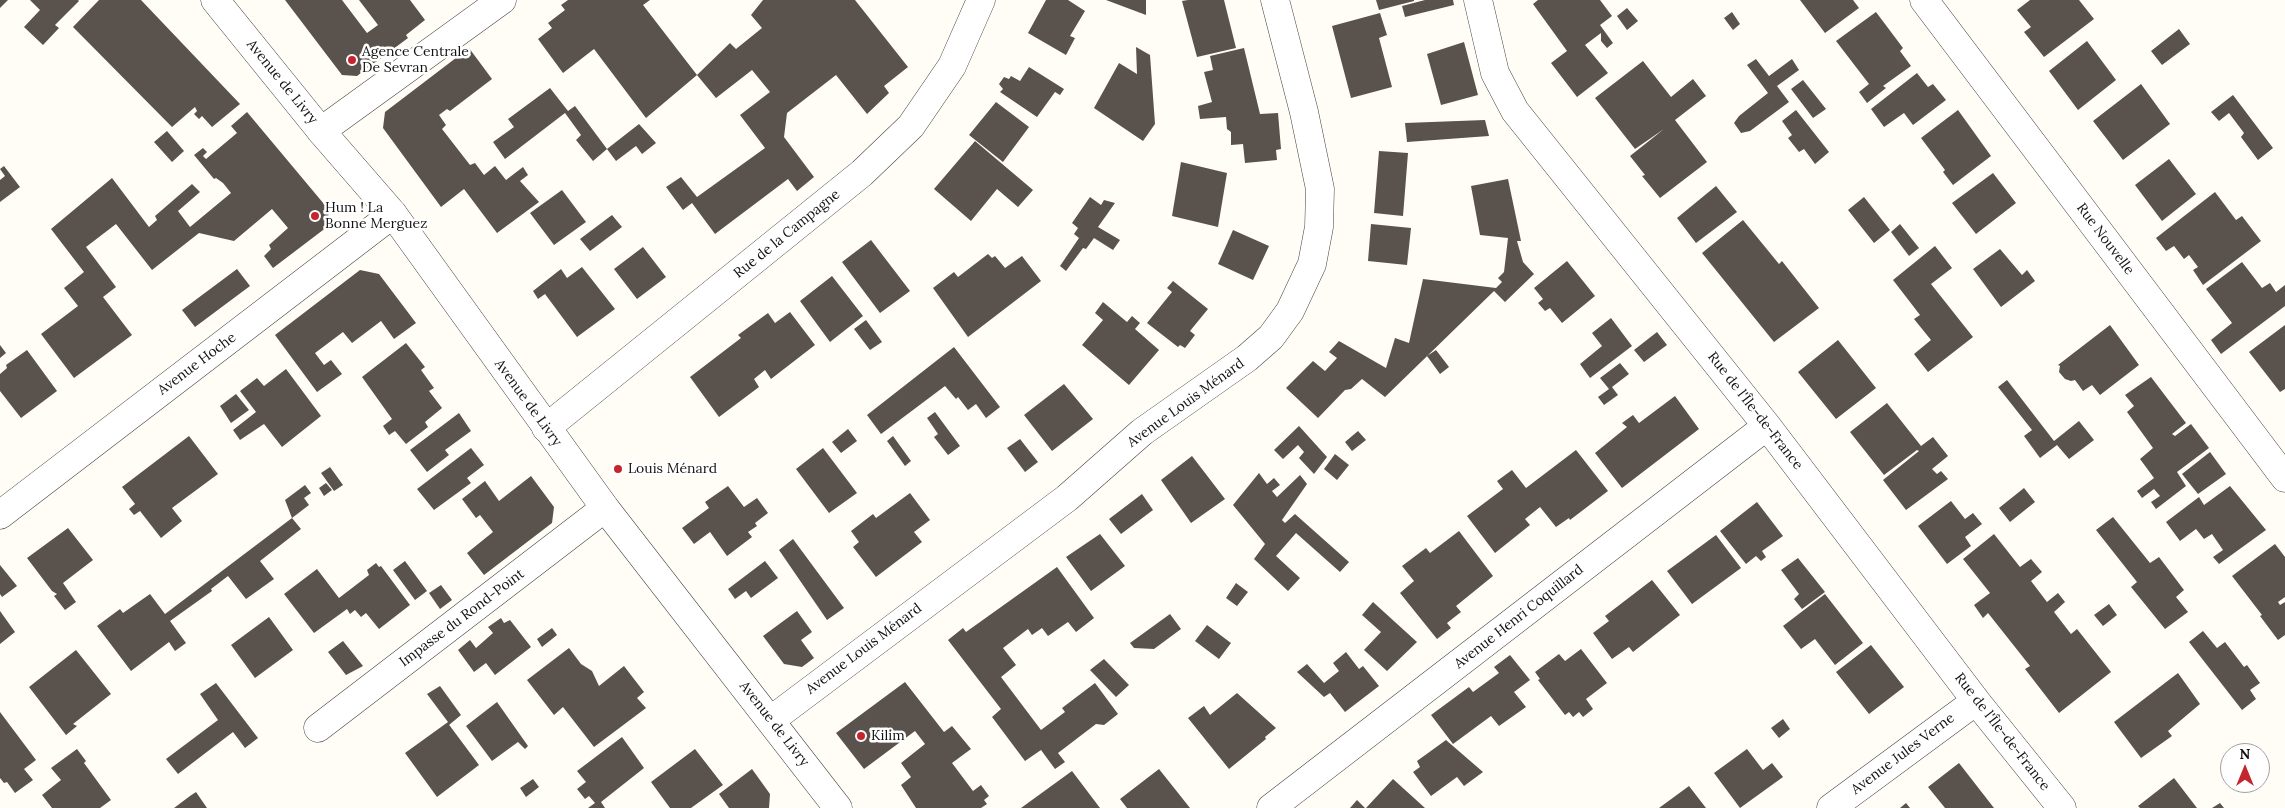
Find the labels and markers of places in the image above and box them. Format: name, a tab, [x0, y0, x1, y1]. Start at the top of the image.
place label: Agence Centrale De Sevran	[362, 44, 469, 76]
marker: Agence Centrale De Sevran	[346, 54, 358, 66]
place label: Hum ! La Bonne Merguez	[325, 200, 427, 232]
marker: Hum ! La Bonne Merguez	[309, 210, 321, 222]
place label: Louis Ménard	[628, 461, 717, 477]
marker: Louis Ménard	[612, 463, 624, 475]
place label: Kilim	[871, 728, 905, 744]
marker: Kilim	[855, 730, 867, 742]

